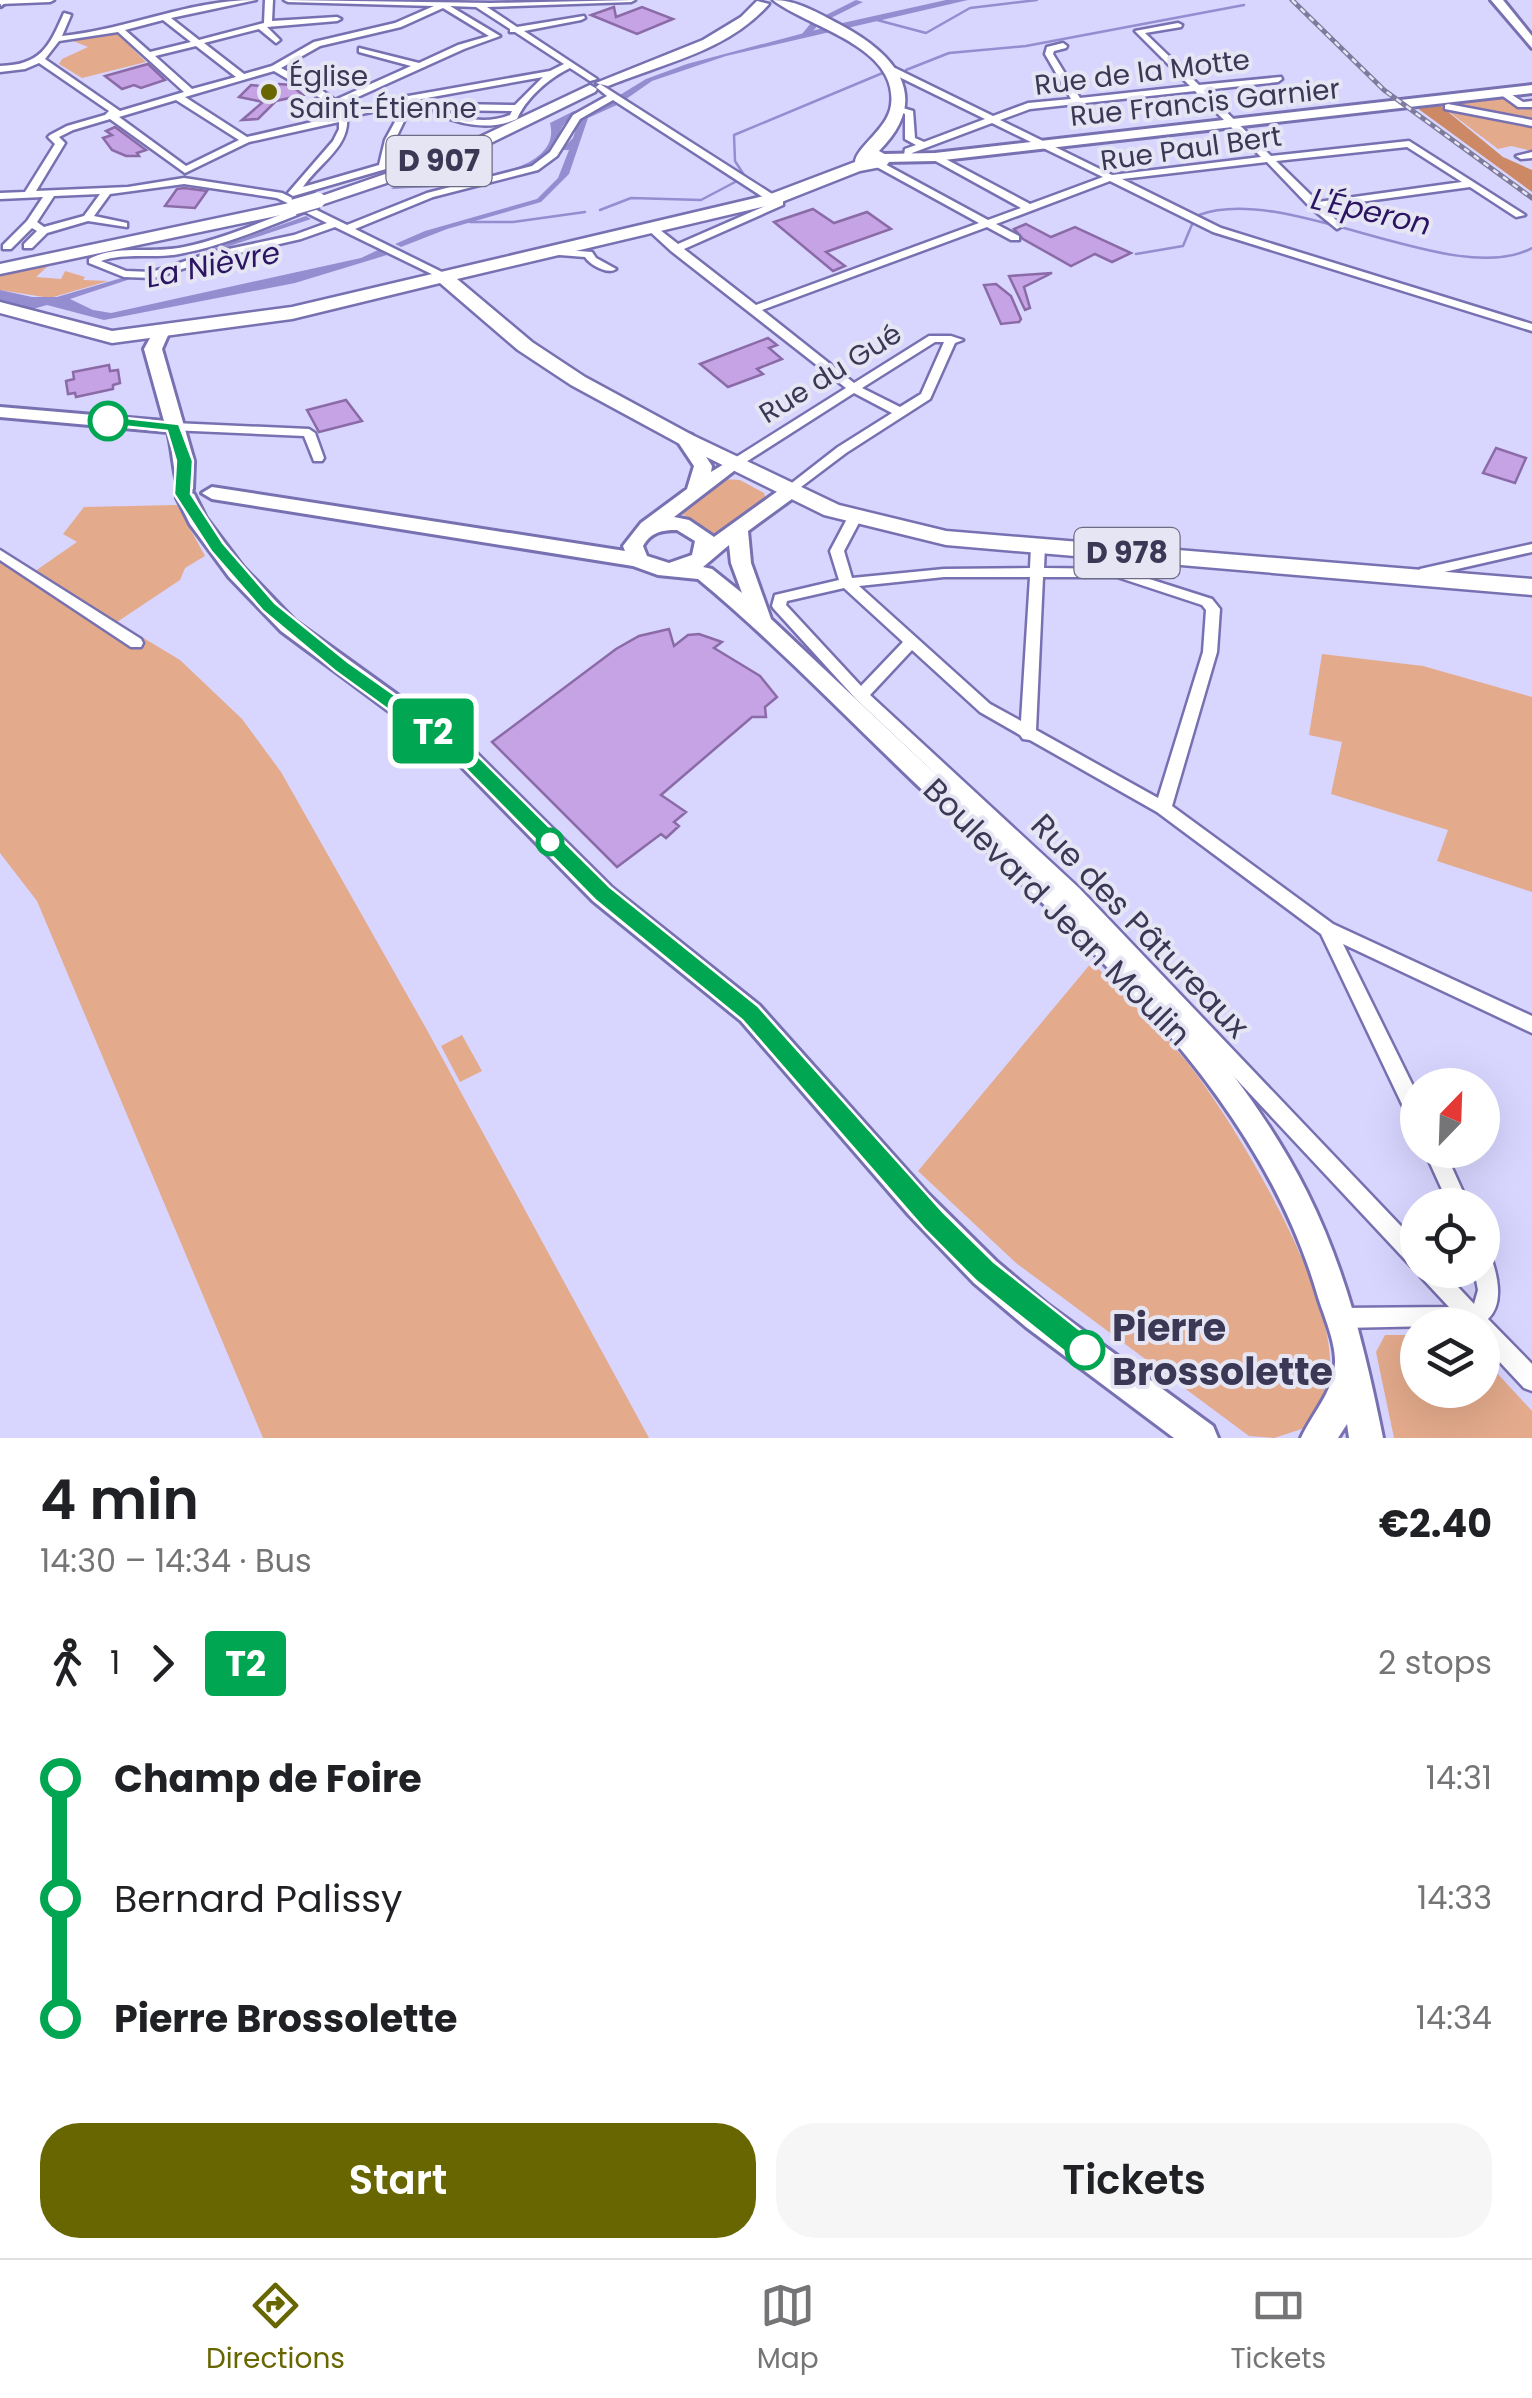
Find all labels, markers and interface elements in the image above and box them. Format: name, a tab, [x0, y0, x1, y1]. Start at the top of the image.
street label: Rue de la Motte	[1032, 40, 1252, 105]
place label: Église Saint-Étienne	[289, 57, 477, 128]
street label: Rue Francis Garnier	[1068, 69, 1342, 136]
marker: Église Saint-Étienne	[258, 81, 280, 103]
street label: Rue Paul Bert	[1098, 116, 1284, 180]
road number: D 907	[386, 136, 492, 186]
water label: L'Éperon	[1307, 177, 1435, 246]
water label: La Nièvre	[142, 230, 284, 299]
street label: Rue du Gué	[752, 314, 909, 433]
unlabelled marker	[89, 402, 127, 440]
road number: D 978	[1074, 528, 1180, 578]
line badge: T2	[388, 698, 478, 764]
text: T2	[413, 707, 453, 756]
street label: Boulevard Jean Moulin	[913, 768, 1201, 1056]
street label: Rue des Pâtureaux	[1021, 803, 1260, 1048]
unlabelled marker	[537, 829, 563, 855]
north arrow	[1400, 1068, 1500, 1168]
map controls	[1400, 1068, 1500, 1408]
button: locate	[1400, 1188, 1500, 1288]
place label: Pierre Brossolette	[1112, 1301, 1333, 1398]
button: layers	[1400, 1308, 1500, 1408]
marker: Pierre Brossolette	[1066, 1331, 1104, 1369]
text: 4 min	[40, 1461, 199, 1538]
text: €2.40	[1379, 1497, 1492, 1550]
text: 14:30 – 14:34 · Bus	[40, 1538, 312, 1583]
icon: walk	[40, 1636, 95, 1691]
icon: forward	[135, 1636, 190, 1691]
text: T2	[225, 1639, 266, 1688]
text: 1	[110, 1640, 120, 1685]
text: 2 stops	[1378, 1640, 1492, 1685]
text: Champ de Foire	[114, 1752, 422, 1805]
text: 14:31	[1426, 1755, 1492, 1800]
text: Bernard Palissy	[114, 1872, 403, 1925]
text: 14:33	[1417, 1875, 1492, 1920]
text: Pierre Brossolette	[114, 1992, 457, 2045]
text: 14:34	[1416, 1995, 1492, 2040]
button: Start	[40, 2123, 756, 2238]
button: Tickets	[776, 2123, 1492, 2238]
tab: Directions	[206, 2278, 345, 2380]
tab: Map	[757, 2278, 819, 2380]
tab: Tickets	[1230, 2278, 1326, 2380]

